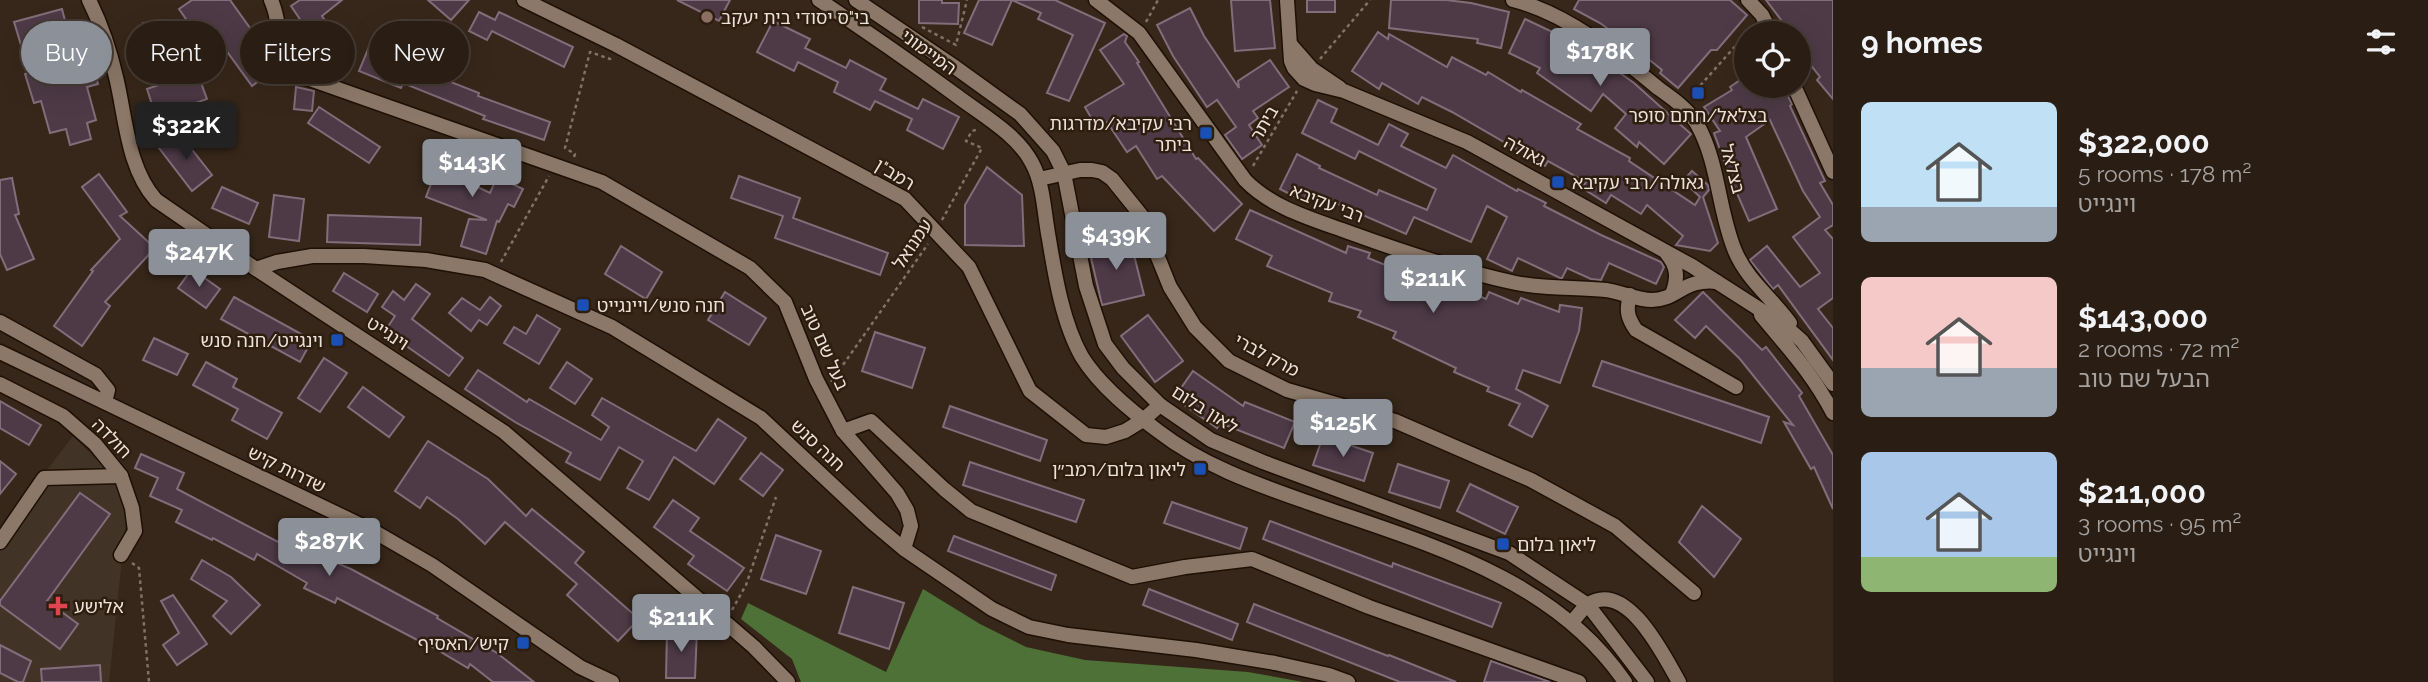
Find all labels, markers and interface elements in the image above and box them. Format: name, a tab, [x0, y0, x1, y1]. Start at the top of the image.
place label: בי"ס יסודי בית יעקב	[721, 7, 870, 28]
marker: בי"ס יסודי בית יעקב	[699, 9, 715, 25]
chip: Buy	[21, 21, 112, 84]
chip: Rent	[126, 21, 226, 84]
chip: Filters	[240, 21, 355, 84]
chip: New	[369, 21, 469, 84]
map controls	[1734, 21, 1811, 98]
button: locate	[1734, 21, 1811, 98]
icon: filters	[2362, 23, 2400, 61]
street label: המיימוני	[897, 25, 961, 79]
text: 9 homes	[1861, 25, 1983, 60]
pin: $178K	[1551, 28, 1649, 88]
text: $178K	[1566, 37, 1634, 64]
marker: בצלאל/חתם סופר	[1690, 85, 1706, 101]
pin: $322K	[137, 102, 235, 162]
street label: ביתר	[1246, 102, 1282, 144]
place label: בצלאל/חתם סופר	[1628, 105, 1768, 126]
text: $322K	[152, 111, 220, 138]
place label: רבי עקיבא/מדרגות ביתר	[1050, 113, 1192, 155]
marker: רבי עקיבא/מדרגות ביתר	[1198, 125, 1214, 141]
text: $322,000	[2078, 125, 2210, 160]
icon: home	[1917, 130, 2001, 214]
street label: גאולה	[1501, 131, 1550, 171]
pin: $143K	[423, 140, 521, 199]
street label: בצלאל	[1716, 142, 1750, 196]
text: $143K	[438, 148, 506, 175]
street label: רמב"ן	[871, 154, 919, 194]
text: 5 rooms · 178 m²	[2078, 160, 2251, 187]
place label: גאולה/רבי עקיבא	[1572, 172, 1704, 193]
marker: גאולה/רבי עקיבא	[1550, 174, 1566, 190]
street label: רבי עקיבא	[1287, 179, 1367, 227]
text: וינגייט	[2078, 190, 2136, 217]
pin: $439K	[1067, 212, 1165, 272]
street label: עמנואל	[888, 215, 936, 273]
text: $439K	[1081, 221, 1151, 248]
pin: $247K	[150, 230, 248, 289]
text: $247K	[165, 238, 233, 265]
pin: $211K	[1384, 256, 1482, 315]
text: $211K	[1400, 264, 1466, 291]
place label: חנה סנש/ויינגייט	[597, 295, 725, 316]
marker: חנה סנש/ויינגייט	[575, 297, 591, 313]
text: $143,000	[2078, 300, 2208, 335]
street label: בעל שם טוב	[797, 301, 853, 393]
icon: home	[1917, 305, 2001, 389]
street label: וינגייט	[363, 312, 413, 354]
street label: מרק לברי	[1231, 329, 1303, 381]
place label: וינגייט/חנה סנש	[200, 330, 323, 351]
marker: וינגייט/חנה סנש	[329, 332, 345, 348]
text: 2 rooms · 72 m²	[2078, 335, 2239, 362]
text: הבעל שם טוב	[2078, 365, 2210, 392]
street label: לאון בלום	[1168, 381, 1242, 437]
pin: $125K	[1294, 400, 1392, 459]
text: $125K	[1309, 408, 1377, 435]
street label: חולדה	[88, 414, 136, 462]
street label: חנה סנש	[787, 415, 849, 475]
street label: שדרות קיש	[245, 441, 329, 497]
place label: ליאון בלום/רמב״ן	[1052, 459, 1186, 480]
marker: ליאון בלום/רמב״ן	[1192, 461, 1208, 477]
text: $211,000	[2078, 475, 2206, 510]
icon: home	[1917, 480, 2001, 564]
text: 3 rooms · 95 m²	[2078, 510, 2241, 537]
pin: $287K	[280, 518, 378, 578]
text: $287K	[294, 527, 364, 554]
place label: ליאון בלום	[1517, 534, 1596, 555]
marker: ליאון בלום	[1495, 536, 1511, 552]
text: וינגייט	[2078, 540, 2136, 567]
pin: $211K	[632, 594, 730, 654]
marker: אלישע	[48, 596, 68, 616]
place label: אלישע	[74, 596, 124, 617]
text: $211K	[648, 603, 714, 630]
place label: קיש/האסיף	[418, 633, 509, 654]
marker: קיש/האסיף	[515, 635, 531, 651]

